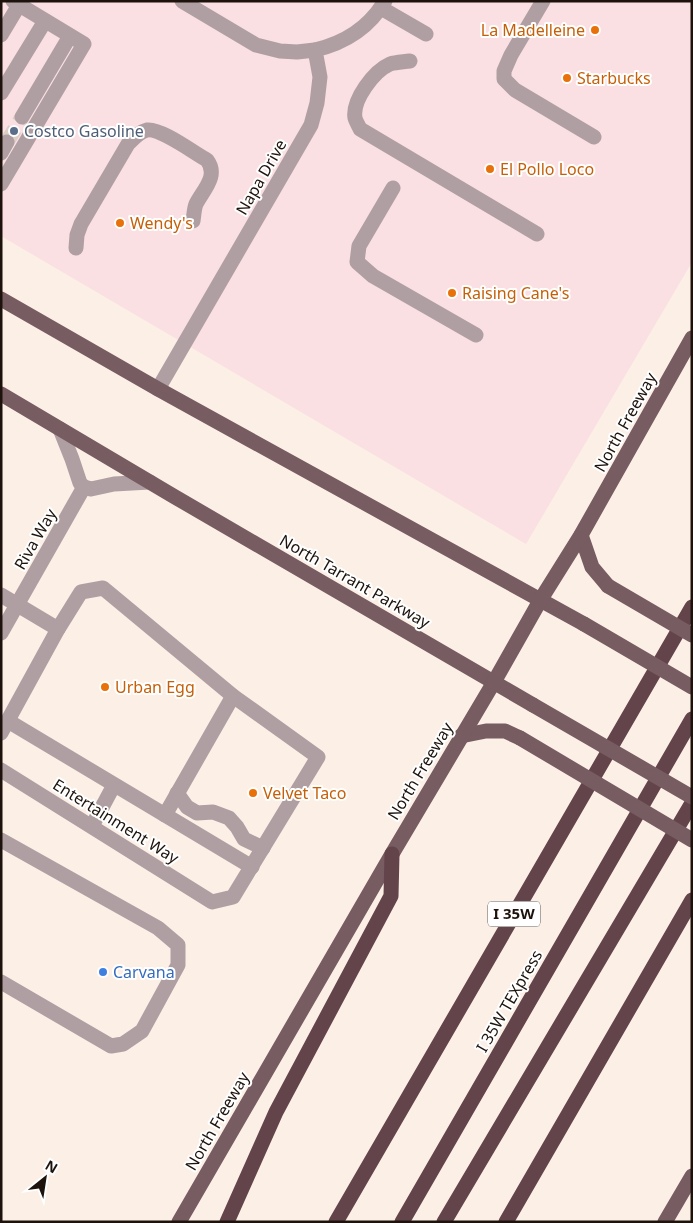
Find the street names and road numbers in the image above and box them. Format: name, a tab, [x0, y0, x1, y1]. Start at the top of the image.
street label: Napa Drive	[231, 135, 291, 219]
street label: North Freeway	[589, 368, 662, 476]
street label: Riva Way	[9, 504, 62, 574]
street label: North Tarrant Parkway	[276, 529, 435, 633]
street label: North Freeway	[382, 717, 458, 824]
street label: Entertainment Way	[49, 773, 184, 869]
road number: I 35W	[488, 902, 540, 926]
street label: I 35W TEXpress	[471, 946, 547, 1056]
street label: North Freeway	[180, 1067, 255, 1174]

